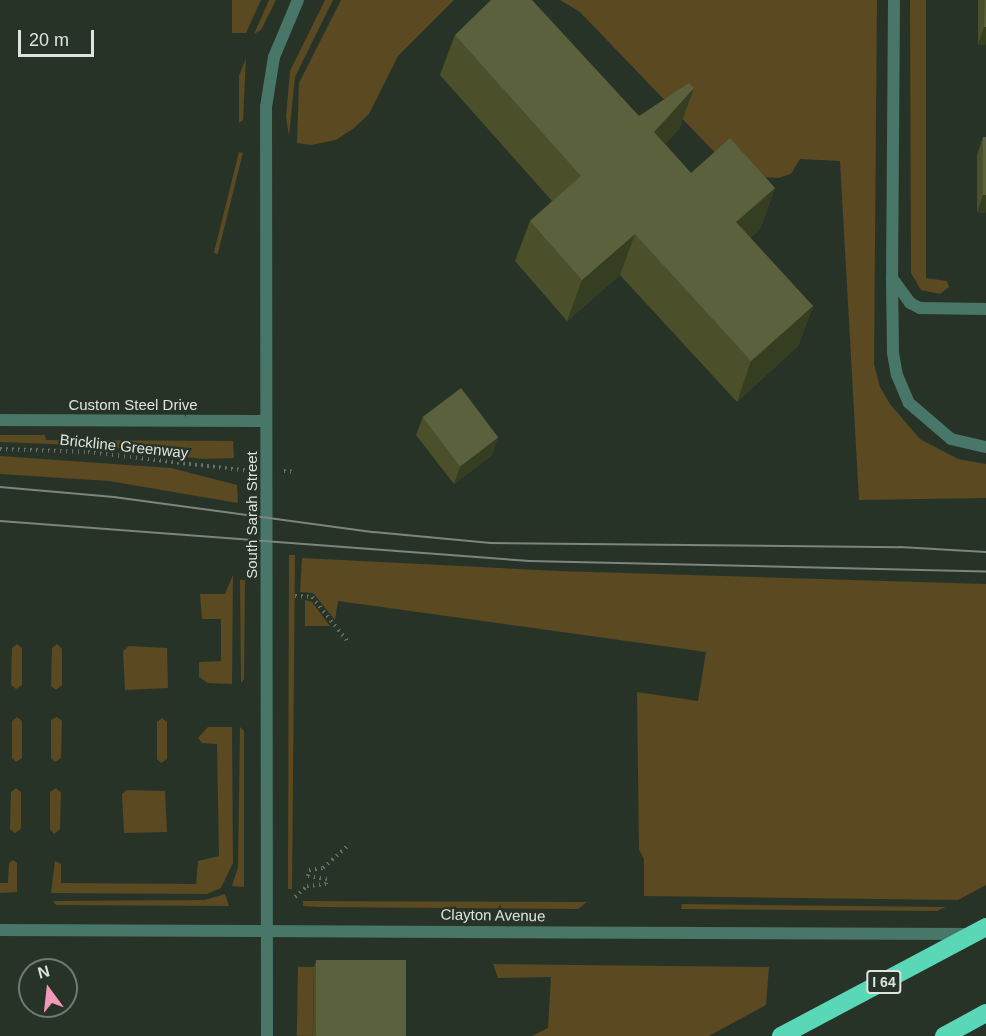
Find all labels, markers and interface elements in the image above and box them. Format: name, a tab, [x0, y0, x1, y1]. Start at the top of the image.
scale bar	[21, 18, 98, 56]
text: 20 m	[29, 30, 69, 50]
street label: Custom Steel Drive	[68, 396, 198, 414]
street label: Brickline Greenway	[59, 430, 189, 462]
street label: South Sarah Street	[243, 451, 261, 579]
street label: Clayton Avenue	[440, 905, 546, 925]
north arrow	[18, 958, 78, 1018]
text: N	[36, 962, 52, 982]
road number: I 64	[866, 971, 902, 993]

